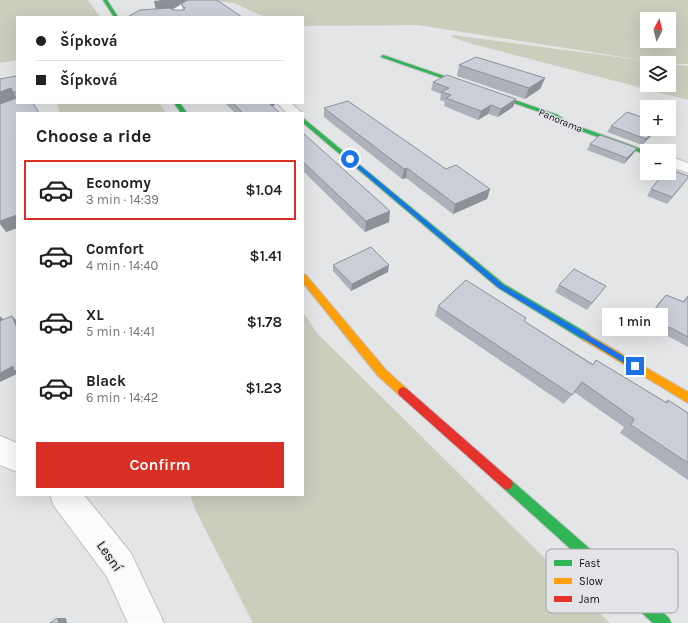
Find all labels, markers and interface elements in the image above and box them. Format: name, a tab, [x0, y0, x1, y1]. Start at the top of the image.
north arrow	[640, 12, 676, 48]
map controls	[640, 12, 676, 180]
text: Šípková	[60, 32, 118, 50]
button: layers	[640, 56, 676, 92]
text: Šípková	[60, 71, 118, 89]
button: +	[640, 100, 676, 136]
street label: Panorama	[537, 106, 584, 136]
text: Choose a ride	[36, 125, 151, 147]
button: −	[640, 144, 676, 180]
route start	[341, 150, 359, 168]
icon: car	[38, 172, 74, 208]
text: Economy	[86, 174, 151, 192]
text: $1.04	[245, 181, 282, 199]
text: 3 min · 14:39	[86, 192, 159, 207]
icon: car	[38, 238, 74, 274]
text: Comfort	[86, 240, 144, 258]
text: $1.41	[250, 247, 282, 265]
text: 4 min · 14:40	[86, 258, 158, 273]
icon: car	[38, 304, 74, 340]
text: XL	[86, 306, 104, 324]
callout: 1 min	[602, 308, 668, 336]
text: $1.78	[247, 313, 282, 331]
text: 1 min	[619, 314, 651, 329]
text: 5 min · 14:41	[86, 324, 155, 339]
route end	[626, 357, 644, 375]
icon: car	[38, 370, 74, 406]
text: Black	[86, 372, 126, 390]
text: $1.23	[245, 379, 282, 397]
text: 6 min · 14:42	[86, 390, 158, 405]
button: Confirm	[36, 442, 284, 488]
street label: Lesní	[93, 538, 127, 576]
legend	[546, 549, 678, 613]
text: Fast	[579, 557, 600, 570]
text: Slow	[579, 575, 603, 588]
text: Jam	[579, 593, 600, 606]

